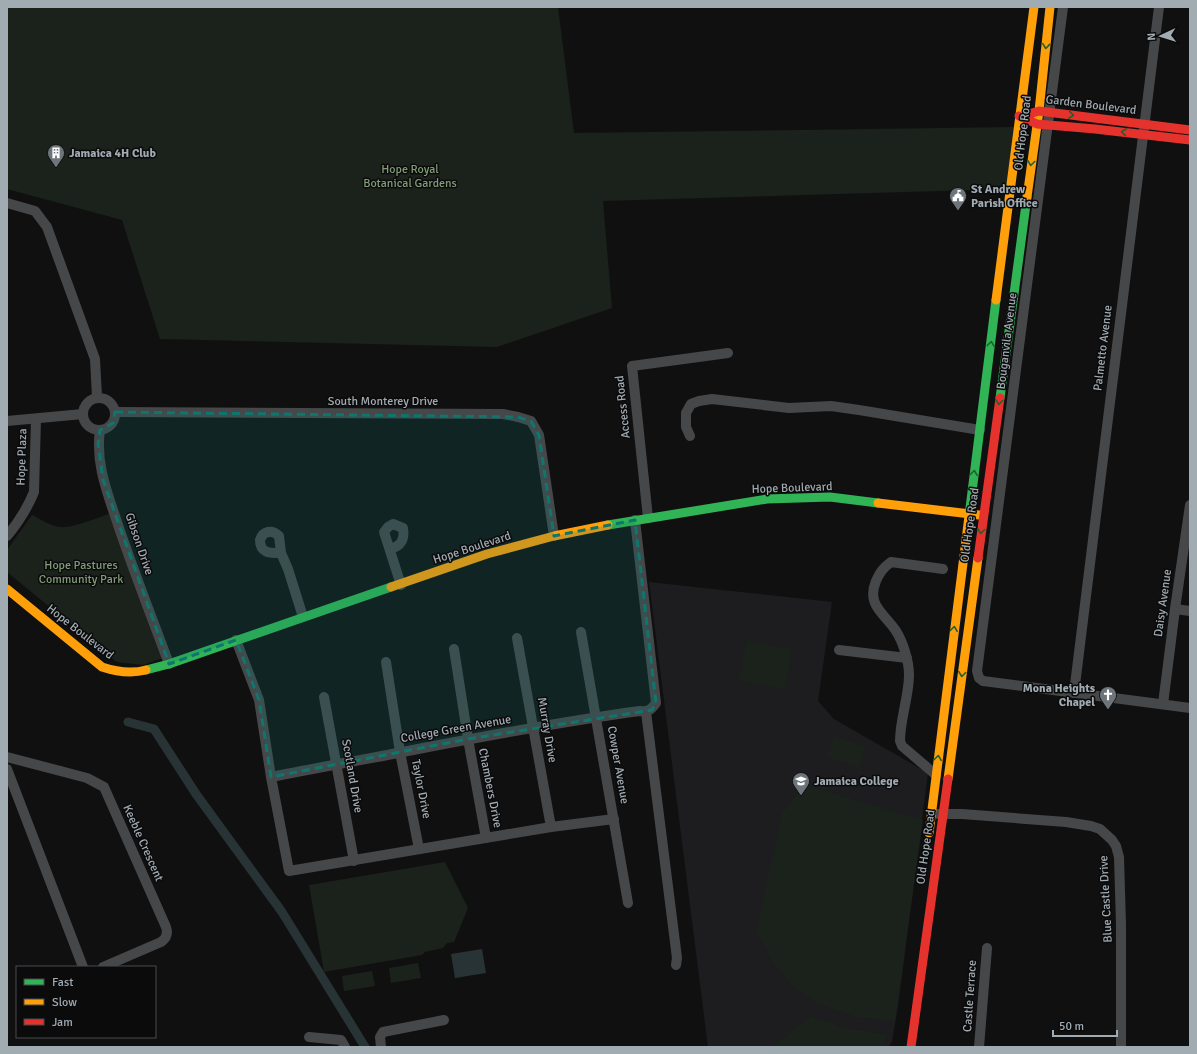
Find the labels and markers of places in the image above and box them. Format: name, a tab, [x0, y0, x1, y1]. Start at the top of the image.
building icon: Jamaica 4H Club	[46, 143, 66, 168]
place label: Jamaica 4H Club	[69, 146, 156, 161]
place label: St Andrew Parish Office	[971, 182, 1038, 211]
public building icon: St Andrew Parish Office	[948, 186, 968, 211]
place label: Mona Heights Chapel	[1023, 681, 1096, 710]
church icon: Mona Heights Chapel	[1098, 685, 1118, 710]
school or university icon: Jamaica College	[791, 771, 811, 796]
place label: Jamaica College	[814, 774, 899, 789]

